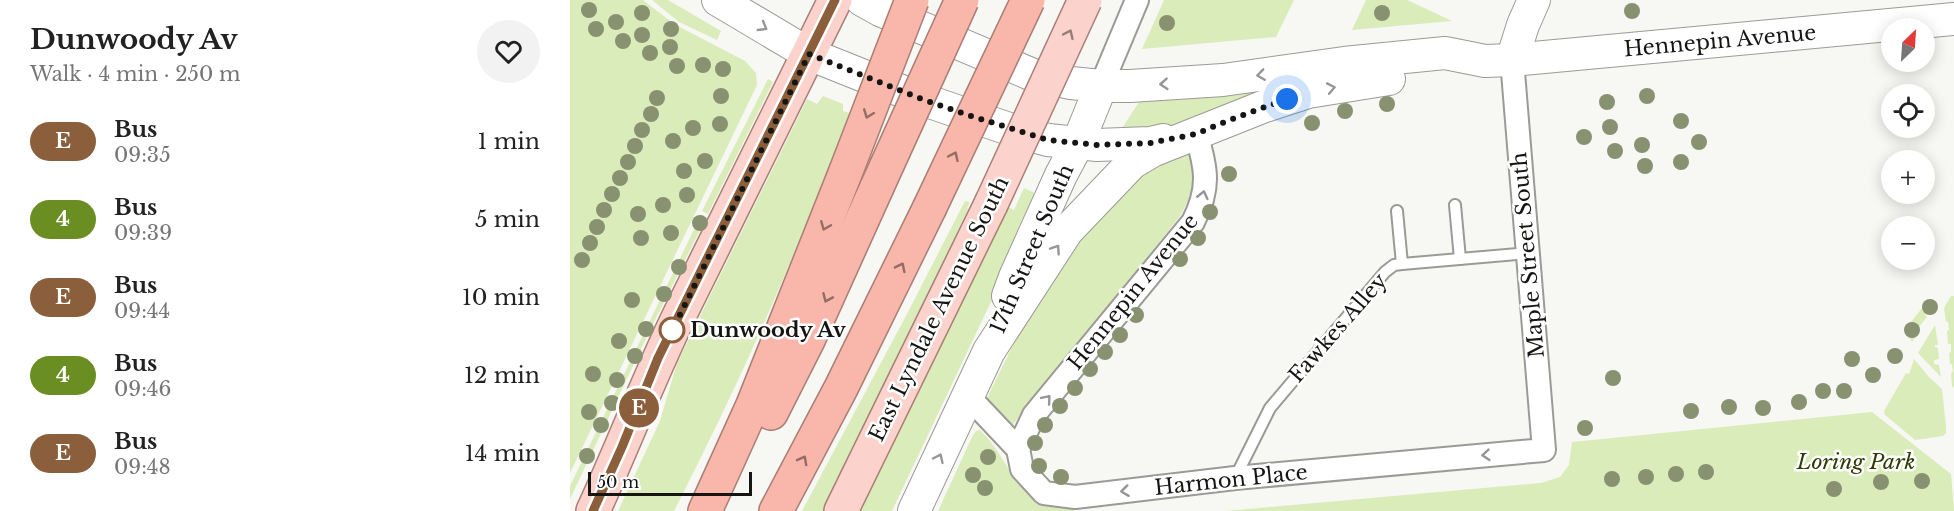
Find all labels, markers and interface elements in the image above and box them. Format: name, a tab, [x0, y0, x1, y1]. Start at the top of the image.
north arrow	[1881, 18, 1935, 72]
map controls	[1881, 18, 1935, 270]
button: heart	[477, 20, 540, 83]
one-way arrow	[757, 20, 767, 31]
street label: Hennepin Avenue	[1623, 20, 1817, 62]
text: Dunwoody Av	[30, 22, 238, 57]
one-way arrow	[1062, 29, 1074, 40]
text: Walk · 4 min · 250 m	[30, 62, 240, 86]
one-way arrow	[1256, 68, 1265, 80]
one-way arrow	[1160, 77, 1169, 90]
one-way arrow	[1325, 82, 1335, 95]
your location	[1272, 84, 1302, 114]
button: locate	[1881, 84, 1935, 138]
one-way arrow	[863, 107, 875, 118]
text: Bus	[114, 116, 157, 143]
text: E	[55, 128, 71, 154]
text: 1 min	[478, 128, 540, 155]
text: 09:35	[114, 143, 171, 167]
button: +	[1881, 150, 1935, 204]
street label: Maple Street South	[1506, 151, 1550, 359]
one-way arrow	[946, 152, 958, 163]
street label: 17th Street South	[985, 160, 1079, 338]
street label: East Lyndale Avenue South	[863, 172, 1015, 446]
one-way arrow	[1196, 190, 1209, 200]
text: Bus	[114, 194, 157, 221]
text: 4	[56, 206, 70, 232]
text: 5 min	[475, 206, 540, 233]
street label: Hennepin Avenue	[1062, 209, 1204, 375]
button: −	[1881, 216, 1935, 270]
one-way arrow	[819, 220, 832, 230]
text: 09:39	[114, 221, 172, 245]
one-way arrow	[1048, 245, 1059, 256]
one-way arrow	[893, 262, 905, 273]
street label: Fawkes Alley	[1283, 268, 1393, 388]
text: Bus	[114, 272, 157, 299]
text: E	[55, 284, 71, 310]
text: 10 min	[462, 284, 540, 311]
one-way arrow	[822, 291, 834, 302]
text: 09:44	[114, 299, 170, 323]
marker: Dunwoody Av	[659, 317, 685, 343]
place label: Dunwoody Av	[690, 317, 847, 343]
text: Bus	[114, 350, 157, 377]
text: 4	[56, 362, 70, 388]
text: 12 min	[464, 362, 540, 389]
text: 09:46	[114, 377, 171, 401]
line badge: E	[620, 388, 658, 428]
one-way arrow	[1040, 394, 1051, 405]
text: E	[631, 395, 647, 421]
text: Bus	[114, 428, 157, 455]
text: E	[55, 440, 71, 466]
text: 14 min	[465, 440, 540, 467]
one-way arrow	[1481, 448, 1490, 461]
park label: Loring Park	[1796, 449, 1915, 475]
one-way arrow	[931, 454, 943, 465]
text: 09:48	[114, 455, 171, 479]
one-way arrow	[796, 455, 807, 466]
street label: Harmon Place	[1153, 459, 1309, 501]
scale bar	[588, 469, 752, 496]
text: 50 m	[597, 472, 639, 492]
one-way arrow	[1120, 484, 1129, 497]

